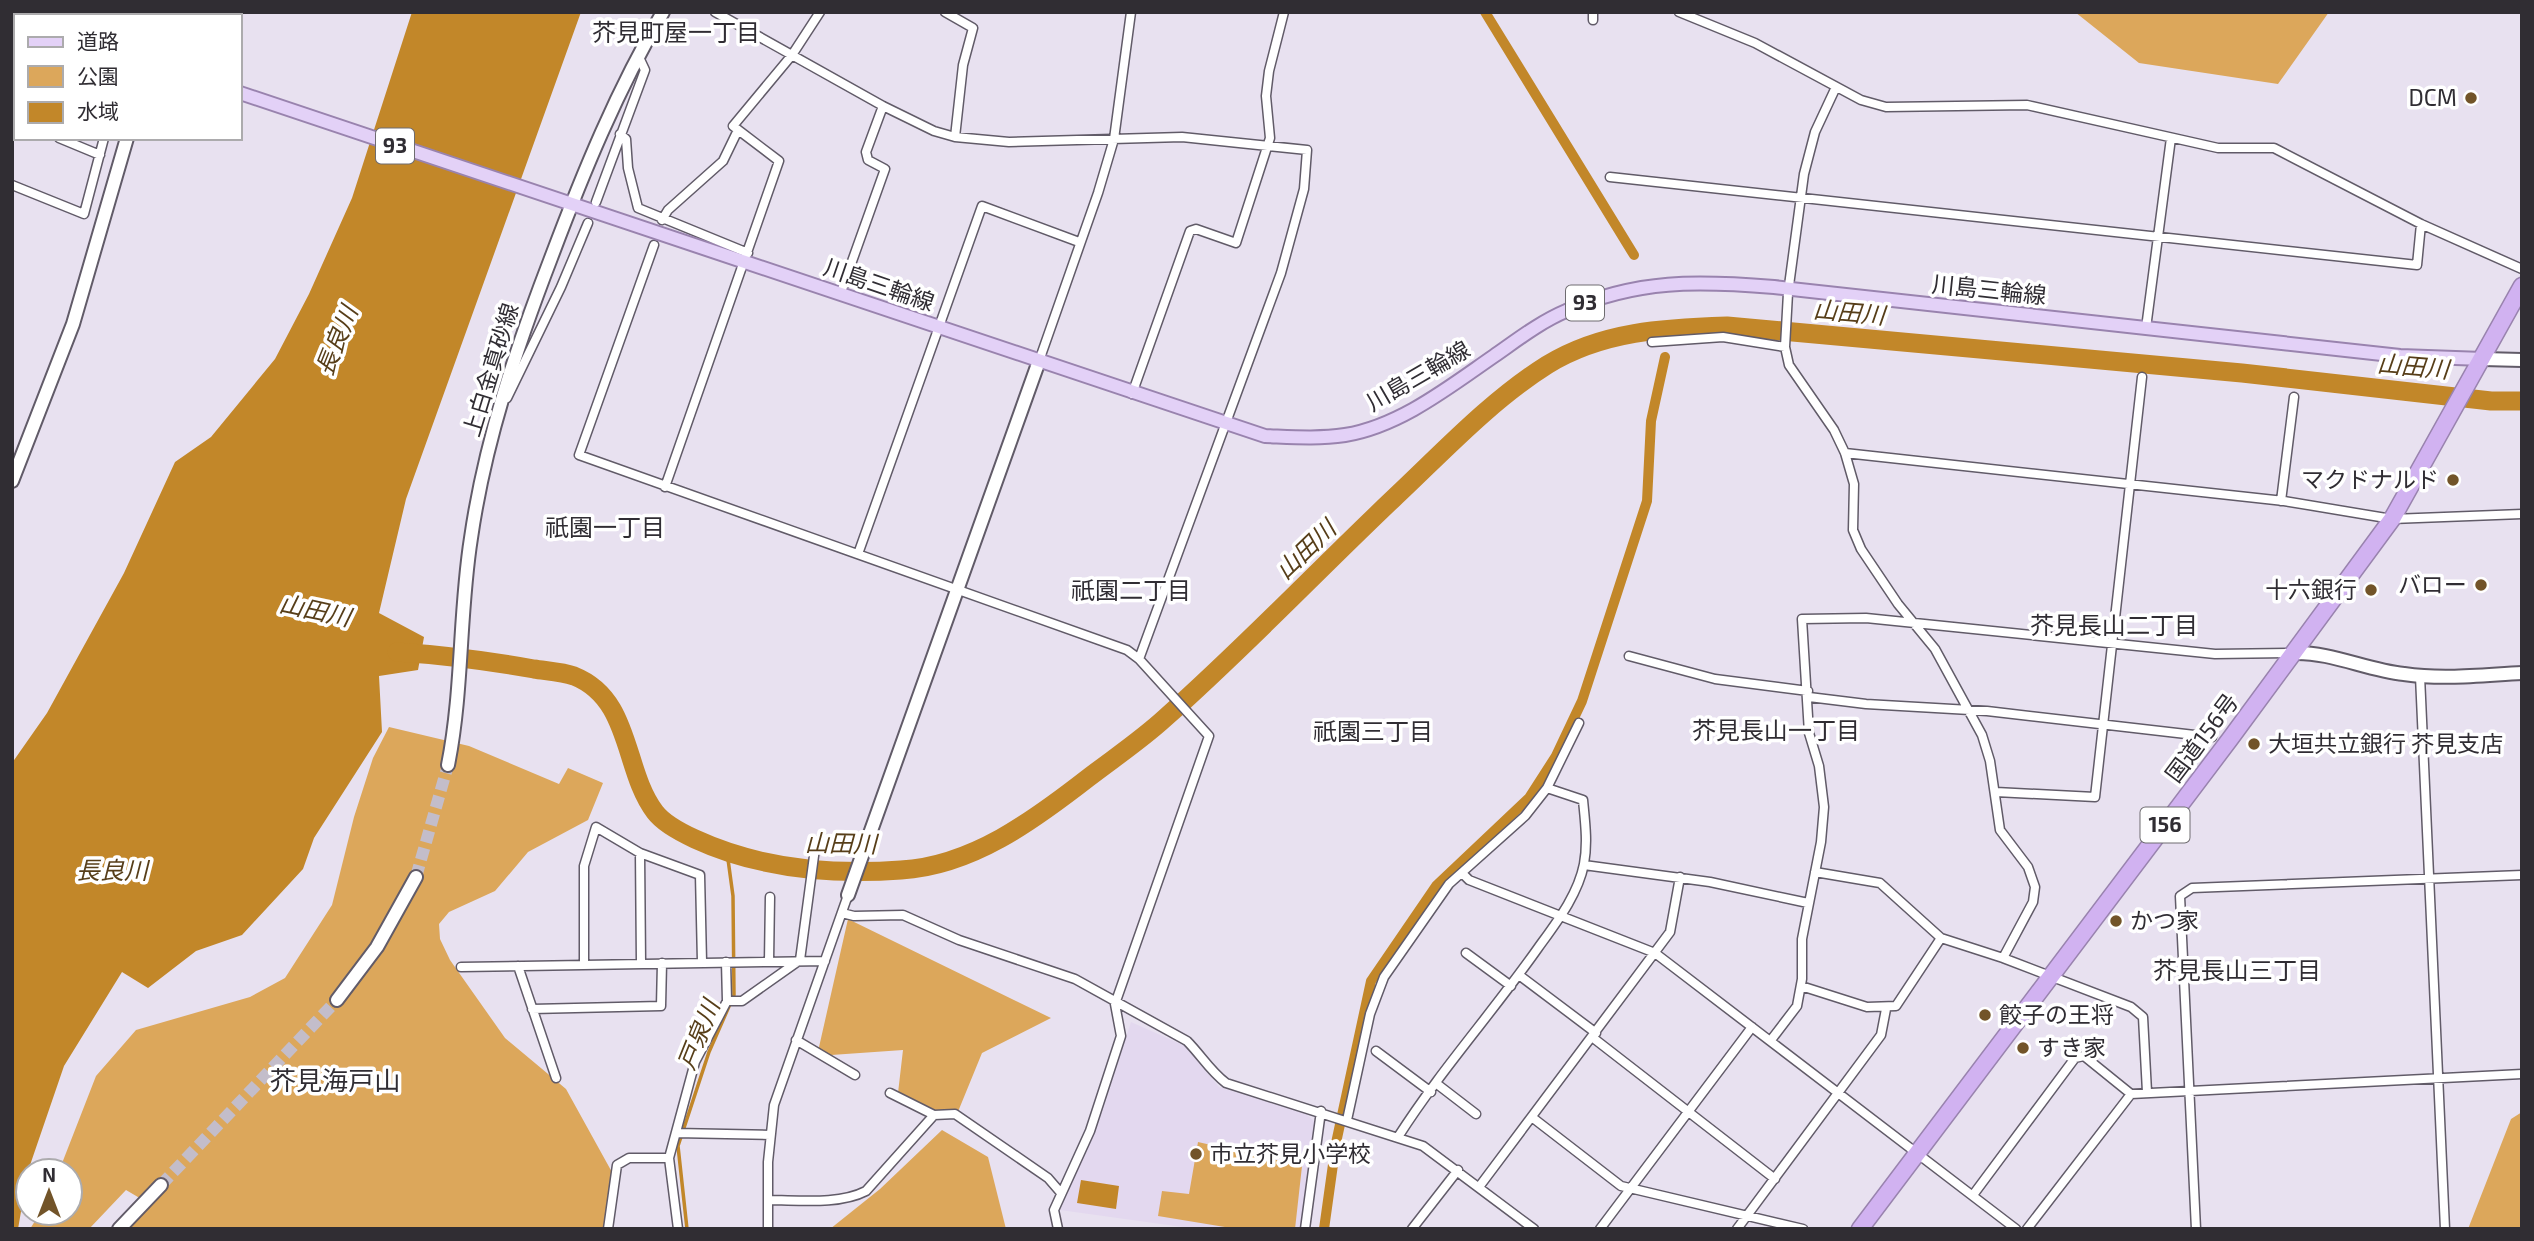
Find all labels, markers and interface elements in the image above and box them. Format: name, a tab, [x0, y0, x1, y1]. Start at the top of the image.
legend	[14, 14, 242, 140]
district label: 芥見町屋一丁目	[592, 17, 760, 46]
text: 道路	[77, 28, 119, 53]
text: 公園	[77, 63, 119, 88]
place label: DCM	[2408, 83, 2457, 111]
marker: DCM	[2463, 90, 2479, 106]
text: 水域	[77, 98, 119, 123]
road number: 93	[376, 128, 414, 164]
street label: 川島三輪線	[820, 252, 938, 316]
street label: 川島三輪線	[1930, 269, 2048, 309]
road number: 93	[1566, 286, 1604, 320]
water label: 山田川	[1812, 294, 1889, 329]
water label: 長良川	[309, 299, 364, 379]
street label: 上白金真砂線	[456, 300, 524, 440]
street label: 川島三輪線	[1361, 334, 1474, 416]
water label: 山田川	[2376, 348, 2453, 383]
place label: マクドナルド	[2301, 465, 2439, 493]
marker: マクドナルド	[2445, 472, 2461, 488]
water label: 山田川	[1269, 511, 1343, 584]
district label: 祇園一丁目	[545, 512, 665, 541]
place label: バロー	[2398, 570, 2467, 598]
district label: 祇園二丁目	[1071, 575, 1191, 604]
place label: 十六銀行	[2265, 575, 2357, 603]
marker: バロー	[2473, 577, 2489, 593]
marker: 十六銀行	[2363, 582, 2379, 598]
water label: 山田川	[277, 588, 356, 632]
district label: 芥見長山二丁目	[2030, 610, 2198, 639]
street label: 国道156号	[2159, 688, 2244, 787]
district label: 芥見長山一丁目	[1692, 715, 1860, 744]
district label: 祇園三丁目	[1313, 716, 1433, 745]
place label: 大垣共立銀行 芥見支店	[2268, 729, 2503, 757]
marker: 大垣共立銀行 芥見支店	[2246, 736, 2262, 752]
road number: 156	[2140, 808, 2190, 842]
water label: 山田川	[805, 827, 880, 858]
water label: 長良川	[76, 855, 151, 884]
place label: かつ家	[2130, 906, 2199, 934]
marker: かつ家	[2108, 913, 2124, 929]
district label: 芥見長山三丁目	[2153, 955, 2321, 984]
water label: 戸泉川	[671, 993, 726, 1073]
place label: 餃子の王将	[1999, 1000, 2114, 1028]
marker: 餃子の王将	[1977, 1007, 1993, 1023]
place label: すき家	[2037, 1033, 2106, 1061]
marker: すき家	[2015, 1040, 2031, 1056]
district label: 芥見海戸山	[270, 1064, 400, 1095]
place label: 市立芥見小学校	[1210, 1139, 1371, 1167]
marker: 市立芥見小学校	[1188, 1146, 1204, 1162]
north arrow	[14, 1157, 84, 1227]
text: N	[42, 1163, 56, 1186]

